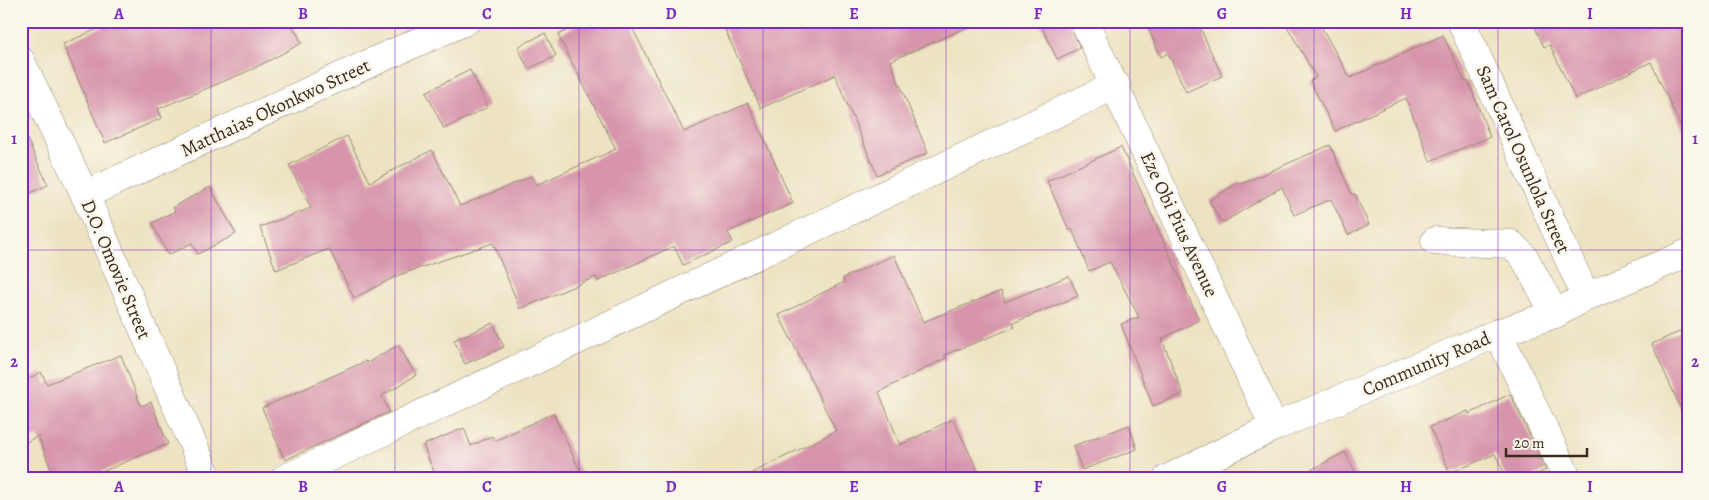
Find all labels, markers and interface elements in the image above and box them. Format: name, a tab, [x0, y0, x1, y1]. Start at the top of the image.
text: A	[113, 3, 125, 25]
text: B	[298, 3, 308, 25]
text: C	[482, 3, 492, 25]
text: D	[665, 3, 677, 25]
text: E	[849, 3, 859, 25]
text: F	[1034, 3, 1043, 25]
text: G	[1217, 3, 1227, 25]
text: H	[1400, 3, 1412, 25]
text: I	[1587, 3, 1593, 25]
street label: Matthaias Okonkwo Street	[176, 52, 374, 163]
street label: Sam Carol Osunlola Street	[1470, 61, 1576, 258]
text: 1	[11, 128, 17, 150]
text: 1	[1692, 128, 1698, 150]
street label: Eze Obi Pius Avenue	[1134, 147, 1224, 301]
street label: D.O. Omovie Street	[75, 195, 157, 343]
street label: Community Road	[1358, 325, 1495, 403]
text: 2	[10, 351, 18, 373]
text: 2	[1691, 351, 1699, 373]
scale bar	[1506, 425, 1588, 457]
text: 20 m	[1514, 433, 1545, 453]
text: A	[113, 476, 125, 498]
text: B	[298, 476, 308, 498]
text: C	[482, 476, 492, 498]
text: D	[665, 476, 677, 498]
text: E	[849, 476, 859, 498]
text: F	[1034, 476, 1043, 498]
text: G	[1217, 476, 1227, 498]
text: H	[1400, 476, 1412, 498]
text: I	[1587, 476, 1593, 498]

